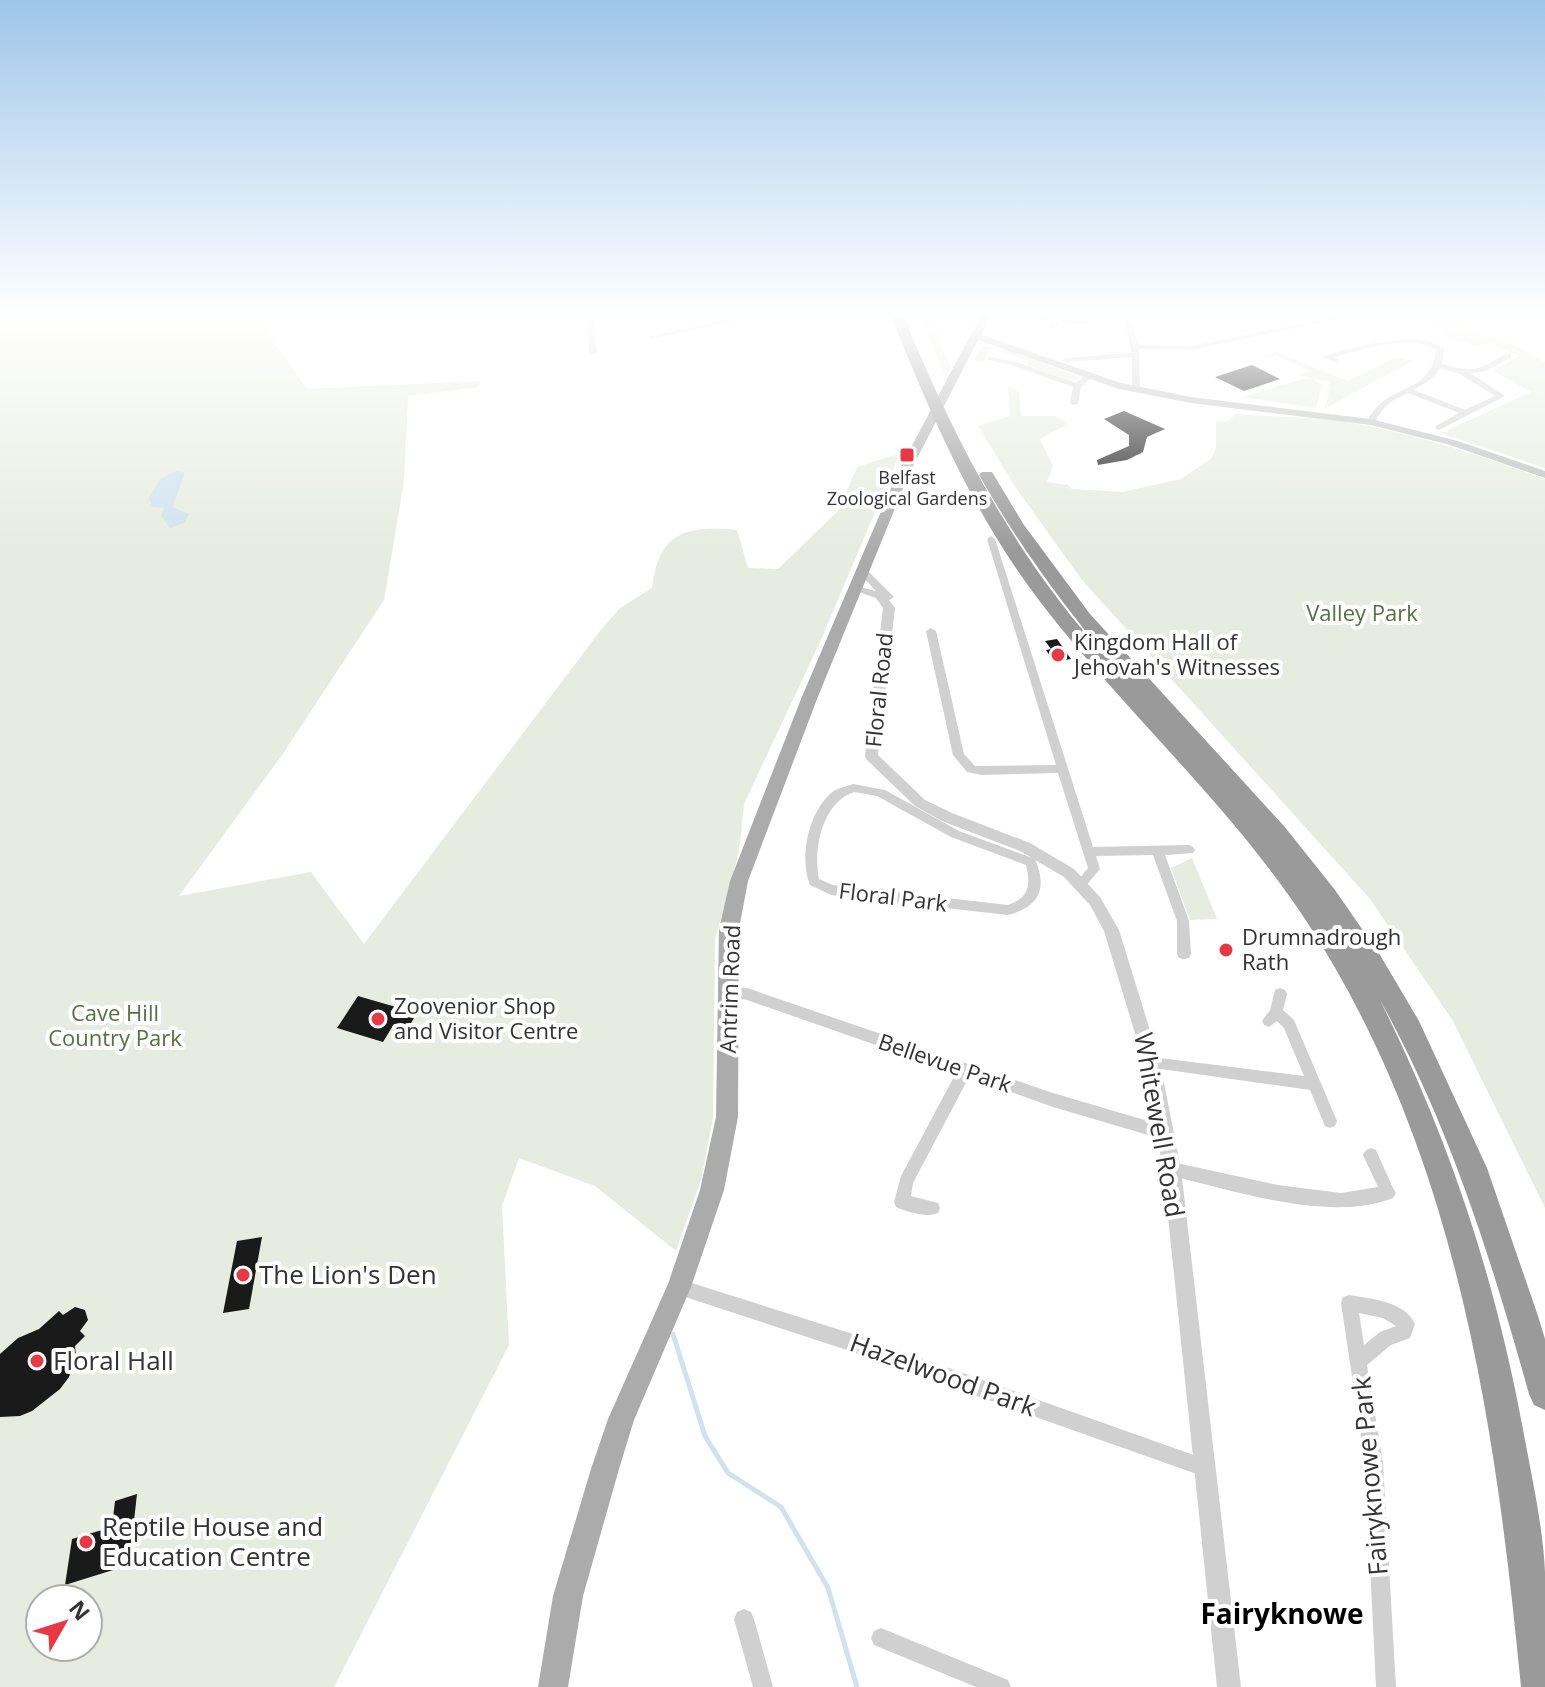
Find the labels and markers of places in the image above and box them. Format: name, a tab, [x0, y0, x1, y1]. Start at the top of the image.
marker: Belfast Zoological Gardens	[898, 446, 916, 464]
place label: Belfast Zoological Gardens	[827, 465, 987, 510]
place label: Kingdom Hall of Jehovah's Witnesses	[1072, 626, 1280, 681]
marker: Kingdom Hall of Jehovah's Witnesses	[1049, 646, 1067, 664]
place label: Drumnadrough Rath	[1242, 921, 1401, 976]
marker: Drumnadrough Rath	[1217, 941, 1235, 959]
place label: Zoovenior Shop and Visitor Centre	[394, 990, 578, 1045]
marker: Zoovenior Shop and Visitor Centre	[369, 1010, 387, 1028]
place label: The Lion's Den	[259, 1256, 437, 1292]
marker: The Lion's Den	[234, 1266, 252, 1284]
place label: Floral Hall	[53, 1342, 174, 1378]
marker: Floral Hall	[28, 1352, 46, 1370]
place label: Reptile House and Education Centre	[102, 1508, 323, 1574]
marker: Reptile House and Education Centre	[77, 1533, 95, 1551]

